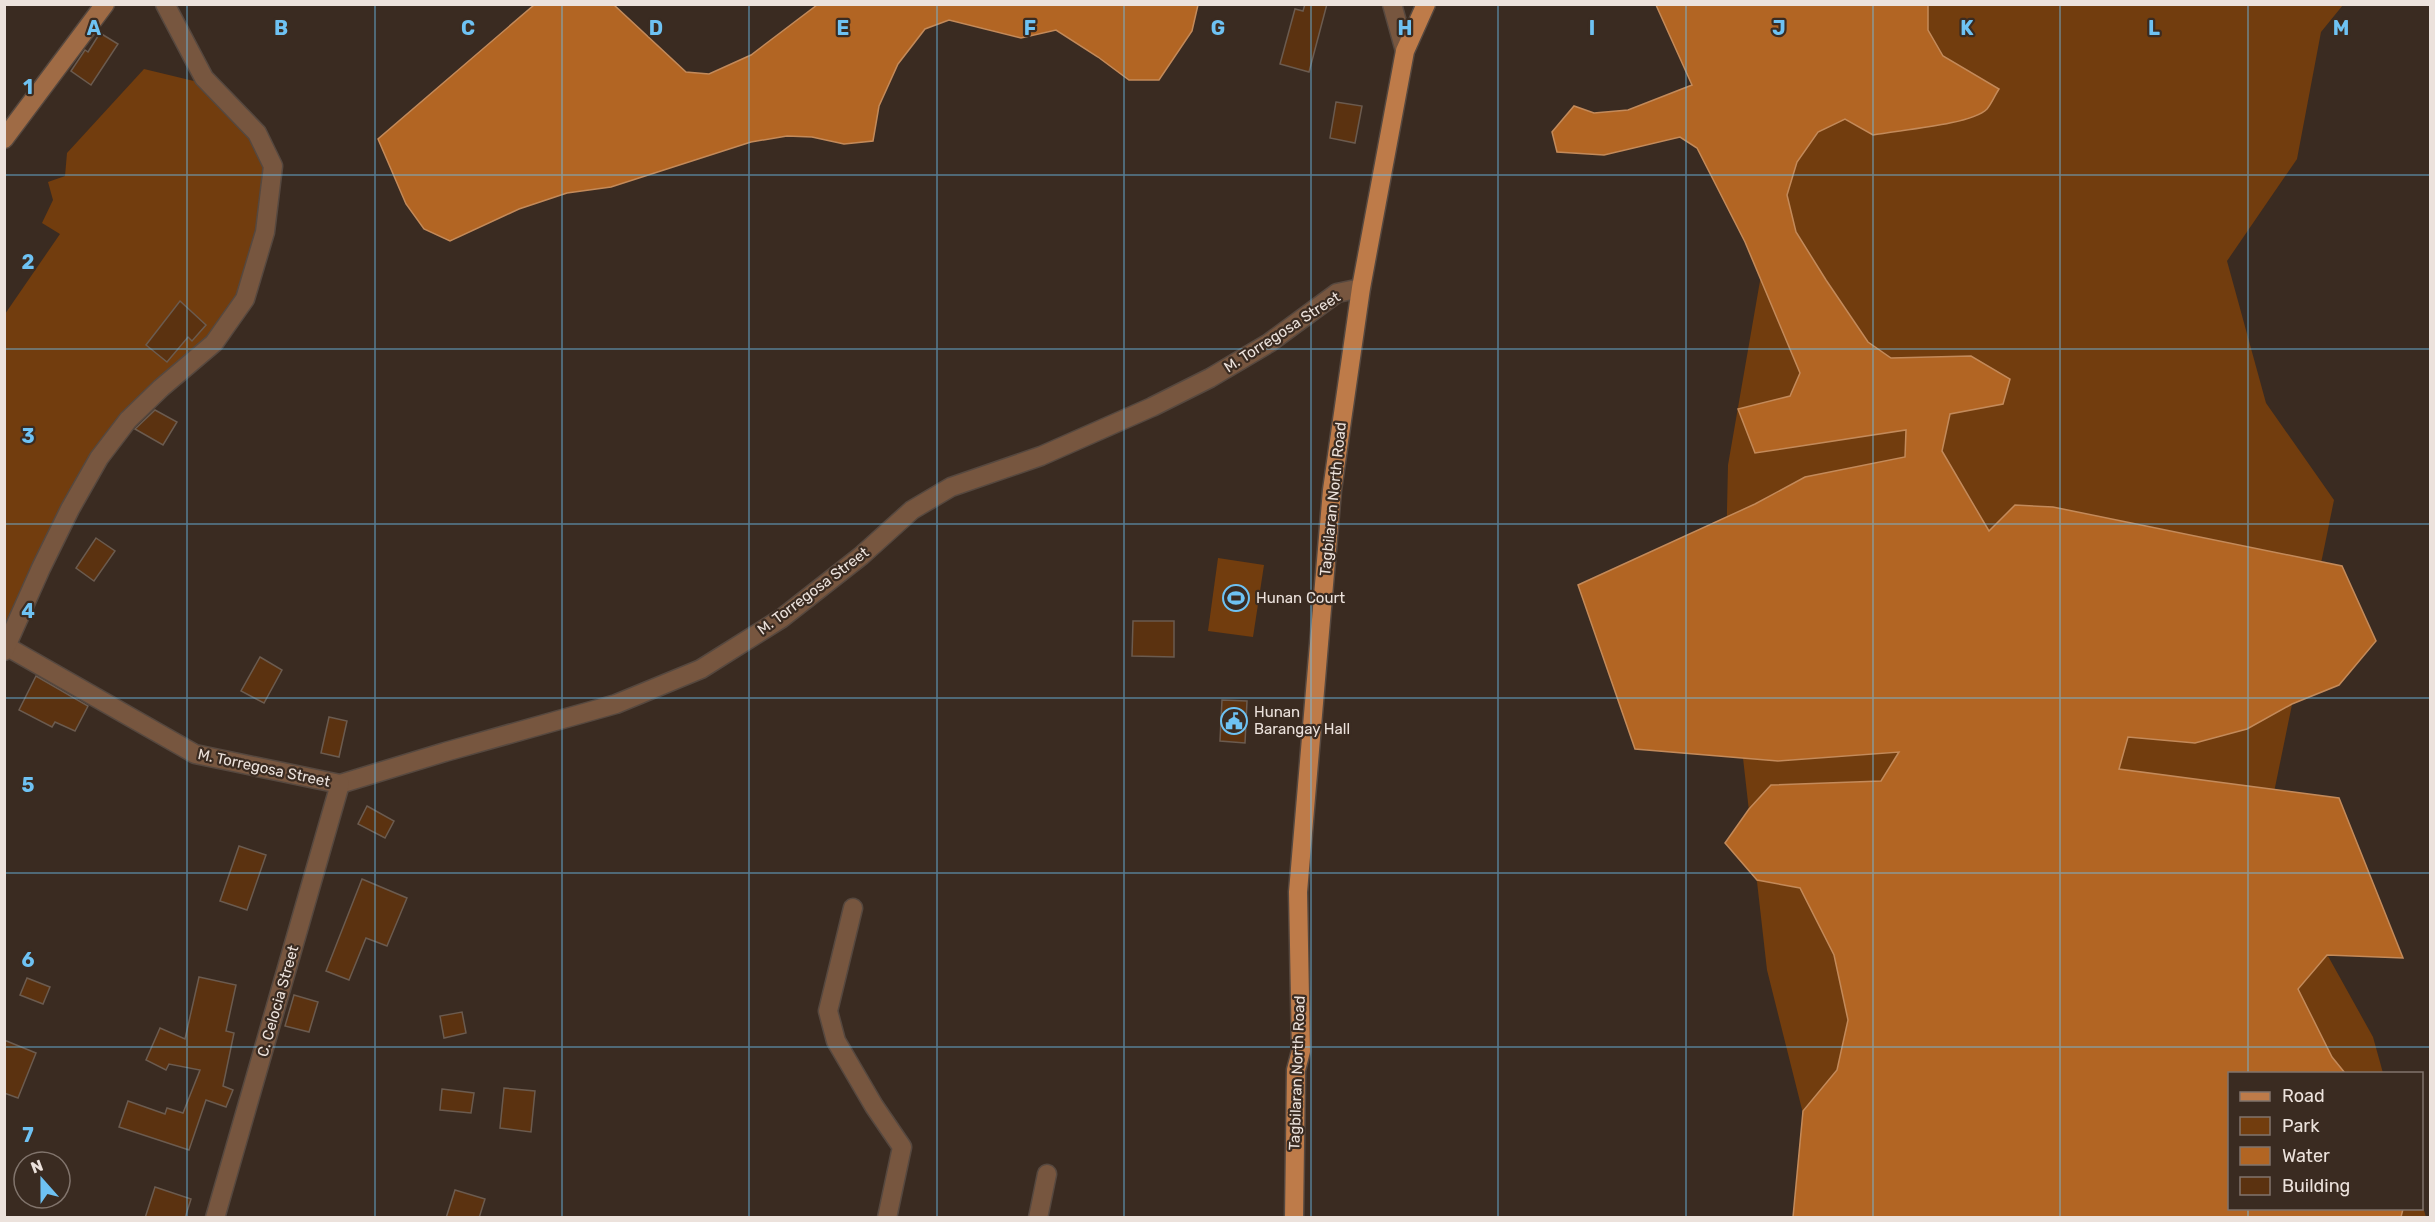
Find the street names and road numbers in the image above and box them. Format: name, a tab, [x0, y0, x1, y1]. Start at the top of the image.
street label: M. Torregosa Street	[1221, 288, 1344, 376]
street label: Tagbilaran North Road	[1316, 421, 1350, 577]
street label: M. Torregosa Street	[754, 543, 872, 639]
street label: M. Torregosa Street	[196, 745, 332, 791]
street label: C. Celocia Street	[253, 943, 303, 1059]
street label: Tagbilaran North Road	[1285, 995, 1309, 1151]

